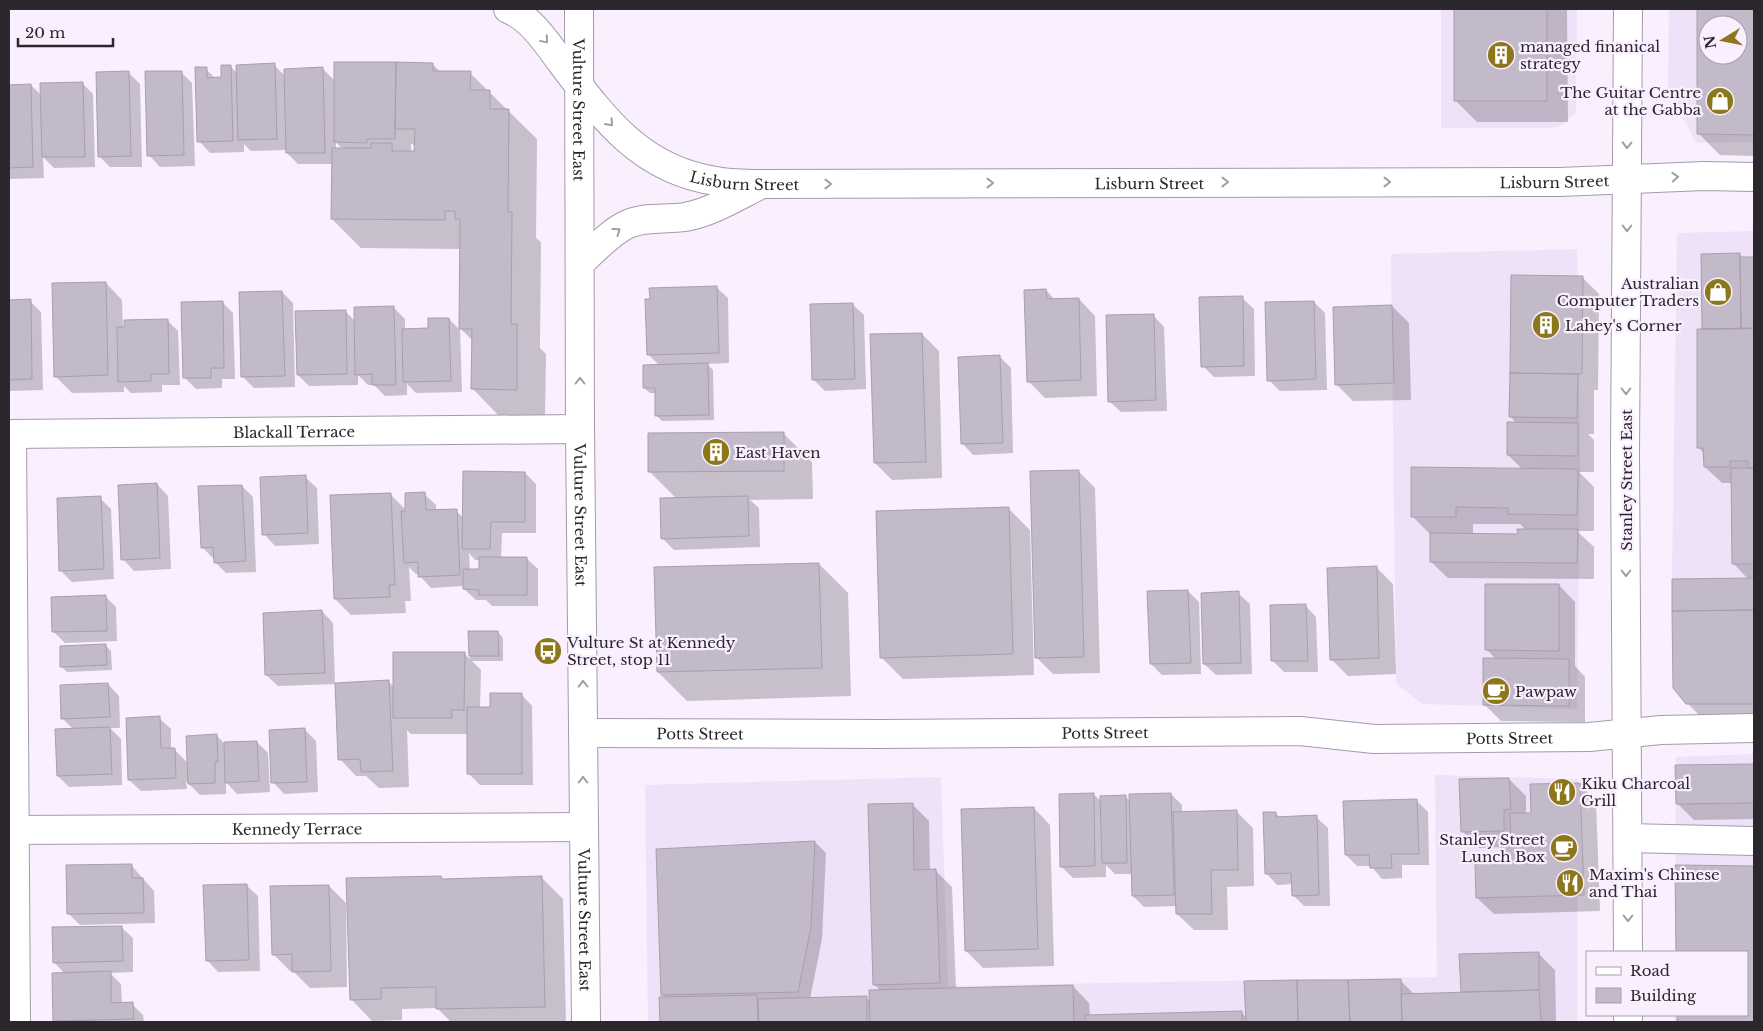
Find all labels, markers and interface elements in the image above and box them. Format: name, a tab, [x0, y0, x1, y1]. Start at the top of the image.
scale bar	[18, 15, 112, 47]
north arrow	[1698, 15, 1748, 65]
text: 20 m	[25, 23, 65, 42]
text: N	[1700, 34, 1720, 50]
one-way arrow	[539, 35, 548, 44]
street label: Vulture Street East	[570, 37, 589, 182]
place label: managed finanical strategy	[1520, 37, 1660, 73]
building icon: managed finanical strategy	[1486, 40, 1516, 70]
place label: The Guitar Centre at the Gabba	[1560, 83, 1702, 119]
shop icon: The Guitar Centre at the Gabba	[1705, 86, 1735, 116]
one-way arrow	[604, 118, 613, 127]
one-way arrow	[1622, 142, 1632, 149]
street label: Lisburn Street	[688, 166, 800, 194]
street label: Lisburn Street	[1500, 170, 1610, 192]
one-way arrow	[1672, 172, 1680, 183]
street label: Lisburn Street	[1095, 173, 1205, 193]
one-way arrow	[1222, 177, 1229, 187]
one-way arrow	[1384, 177, 1392, 187]
one-way arrow	[987, 178, 995, 188]
one-way arrow	[824, 179, 832, 189]
one-way arrow	[1622, 225, 1632, 233]
one-way arrow	[611, 228, 621, 237]
place label: Australian Computer Traders	[1557, 274, 1699, 310]
shop icon: Australian Computer Traders	[1703, 277, 1733, 307]
building icon: Lahey's Corner	[1531, 310, 1561, 340]
place label: Lahey's Corner	[1565, 316, 1683, 335]
one-way arrow	[575, 376, 585, 384]
one-way arrow	[1621, 388, 1631, 395]
street label: Stanley Street East	[1617, 409, 1636, 551]
street label: Blackall Terrace	[233, 421, 355, 442]
building icon: East Haven	[701, 437, 731, 467]
street label: Vulture Street East	[571, 442, 591, 587]
place label: East Haven	[735, 443, 821, 462]
one-way arrow	[1621, 569, 1631, 577]
place label: Vulture St at Kennedy Street, stop 11	[566, 633, 736, 669]
bus stop icon: Vulture St at Kennedy Street, stop 11	[533, 636, 563, 666]
cafe icon: Pawpaw	[1481, 676, 1511, 706]
one-way arrow	[578, 680, 588, 688]
place label: Pawpaw	[1515, 682, 1577, 701]
street label: Potts Street	[1061, 723, 1149, 742]
street label: Potts Street	[656, 724, 744, 743]
street label: Potts Street	[1466, 728, 1554, 748]
place label: Kiku Charcoal Grill	[1581, 774, 1690, 810]
one-way arrow	[578, 776, 588, 784]
restaurant icon: Kiku Charcoal Grill	[1547, 777, 1577, 807]
street label: Kennedy Terrace	[232, 819, 362, 838]
place label: Stanley Street Lunch Box	[1439, 830, 1545, 866]
cafe icon: Stanley Street Lunch Box	[1549, 833, 1579, 863]
street label: Vulture Street East	[575, 847, 595, 992]
place label: Maxim's Chinese and Thai	[1589, 865, 1720, 901]
restaurant icon: Maxim's Chinese and Thai	[1555, 868, 1585, 898]
one-way arrow	[1623, 915, 1633, 923]
legend	[1586, 951, 1748, 1016]
text: Road	[1630, 961, 1670, 980]
text: Building	[1630, 986, 1697, 1005]

